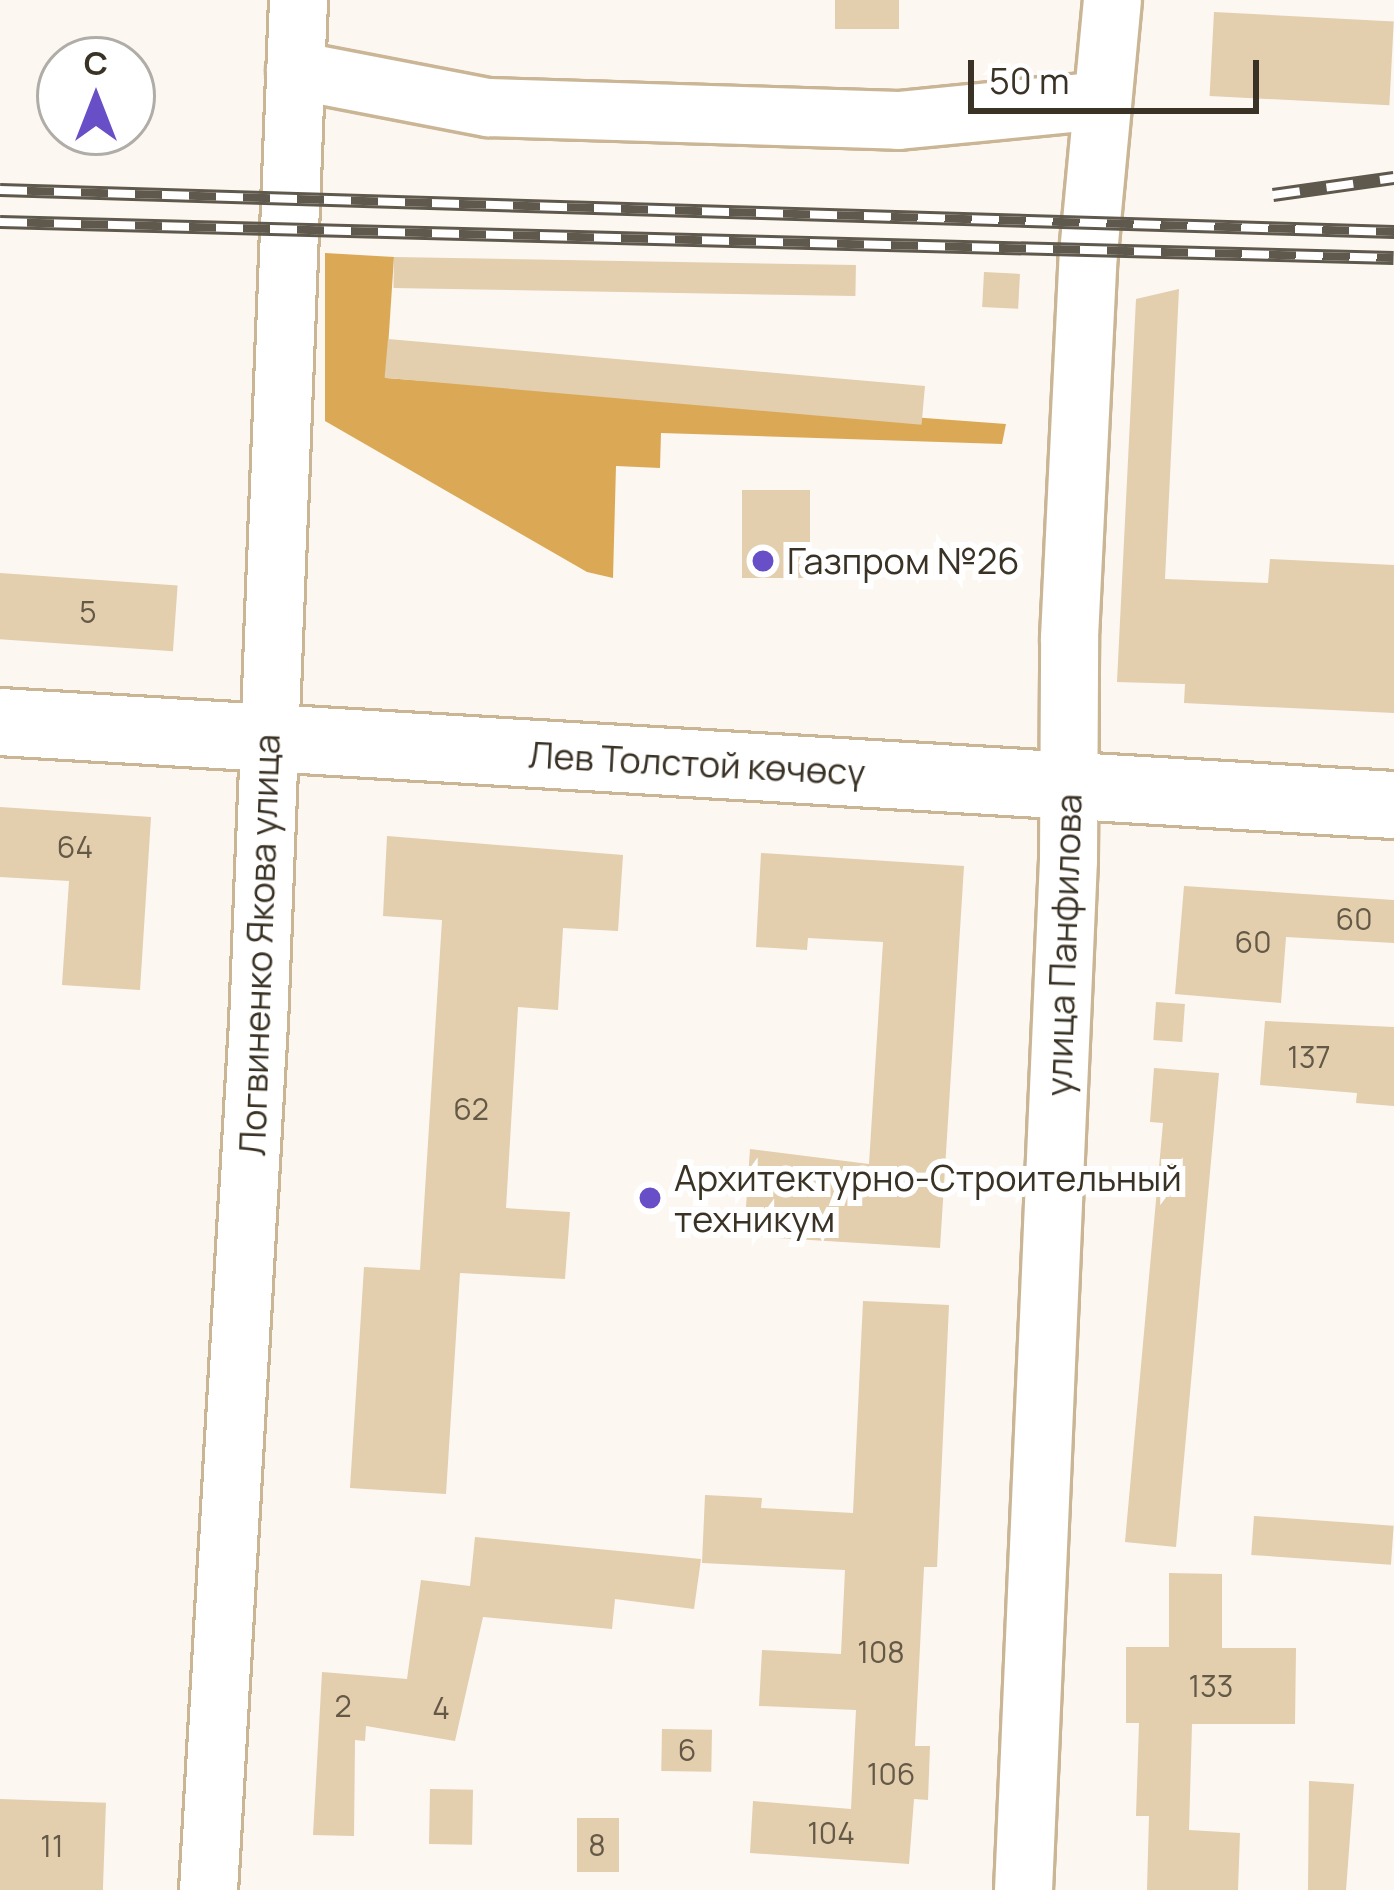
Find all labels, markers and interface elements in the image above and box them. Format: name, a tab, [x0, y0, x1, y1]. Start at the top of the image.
north arrow	[36, 36, 156, 156]
scale bar	[974, 36, 1265, 110]
text: С	[84, 40, 108, 85]
text: 50 m	[989, 56, 1069, 105]
place label: Газпром №26	[787, 539, 1020, 583]
marker: Газпром №26	[750, 548, 776, 574]
house number: 5	[79, 594, 97, 630]
street label: Логвиненко Якова улица	[230, 733, 288, 1157]
street label: Лев Толстой көчөсү	[527, 733, 867, 793]
street label: улица Панфилова	[1036, 793, 1090, 1097]
house number: 64	[57, 829, 93, 865]
house number: 60	[1336, 901, 1372, 937]
house number: 60	[1235, 924, 1271, 960]
house number: 137	[1287, 1039, 1331, 1075]
house number: 62	[453, 1091, 489, 1127]
place label: Архитектурно-Строительный техникум	[674, 1155, 1182, 1240]
marker: Архитектурно-Строительный техникум	[637, 1185, 663, 1211]
house number: 108	[857, 1634, 905, 1670]
house number: 133	[1189, 1668, 1233, 1704]
house number: 2	[334, 1688, 352, 1724]
house number: 4	[432, 1690, 450, 1726]
house number: 6	[678, 1732, 696, 1768]
house number: 106	[867, 1756, 915, 1792]
house number: 104	[807, 1815, 855, 1851]
house number: 8	[588, 1827, 606, 1863]
house number: 11	[40, 1828, 64, 1864]

